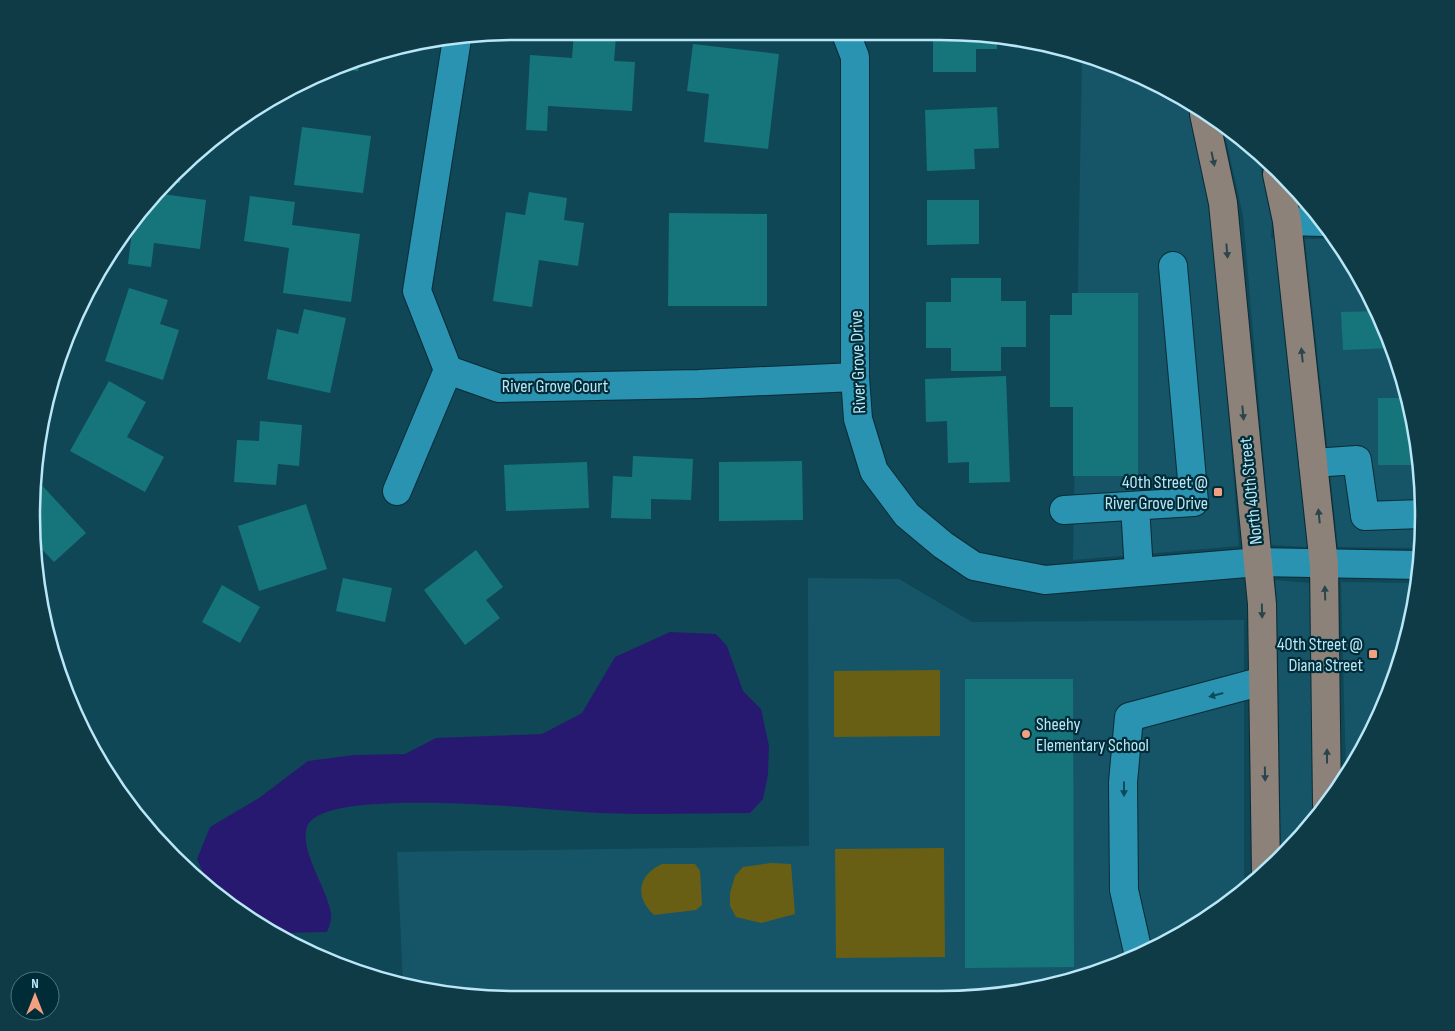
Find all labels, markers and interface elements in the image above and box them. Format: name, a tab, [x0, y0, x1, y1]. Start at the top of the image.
one-way arrow	[1209, 151, 1217, 166]
one-way arrow	[1224, 244, 1232, 260]
street label: River Grove Drive	[846, 310, 870, 414]
one-way arrow	[1298, 347, 1306, 363]
street label: River Grove Court	[502, 376, 609, 397]
one-way arrow	[1239, 406, 1247, 422]
street label: North 40th Street	[1235, 436, 1267, 546]
place label: 40th Street @ River Grove Drive	[1105, 472, 1208, 514]
marker: 40th Street @ River Grove Drive	[1212, 486, 1224, 498]
one-way arrow	[1315, 508, 1323, 524]
one-way arrow	[1321, 585, 1329, 601]
one-way arrow	[1258, 603, 1266, 619]
place label: 40th Street @ Diana Street	[1277, 634, 1363, 676]
marker: 40th Street @ Diana Street	[1367, 648, 1379, 660]
one-way arrow	[1209, 691, 1224, 699]
place label: Sheehy Elementary School	[1036, 714, 1149, 756]
marker: Sheehy Elementary School	[1020, 728, 1032, 740]
one-way arrow	[1323, 747, 1331, 763]
one-way arrow	[1261, 766, 1269, 782]
one-way arrow	[1120, 782, 1128, 798]
north arrow	[10, 971, 60, 1021]
text: N	[31, 975, 39, 992]

